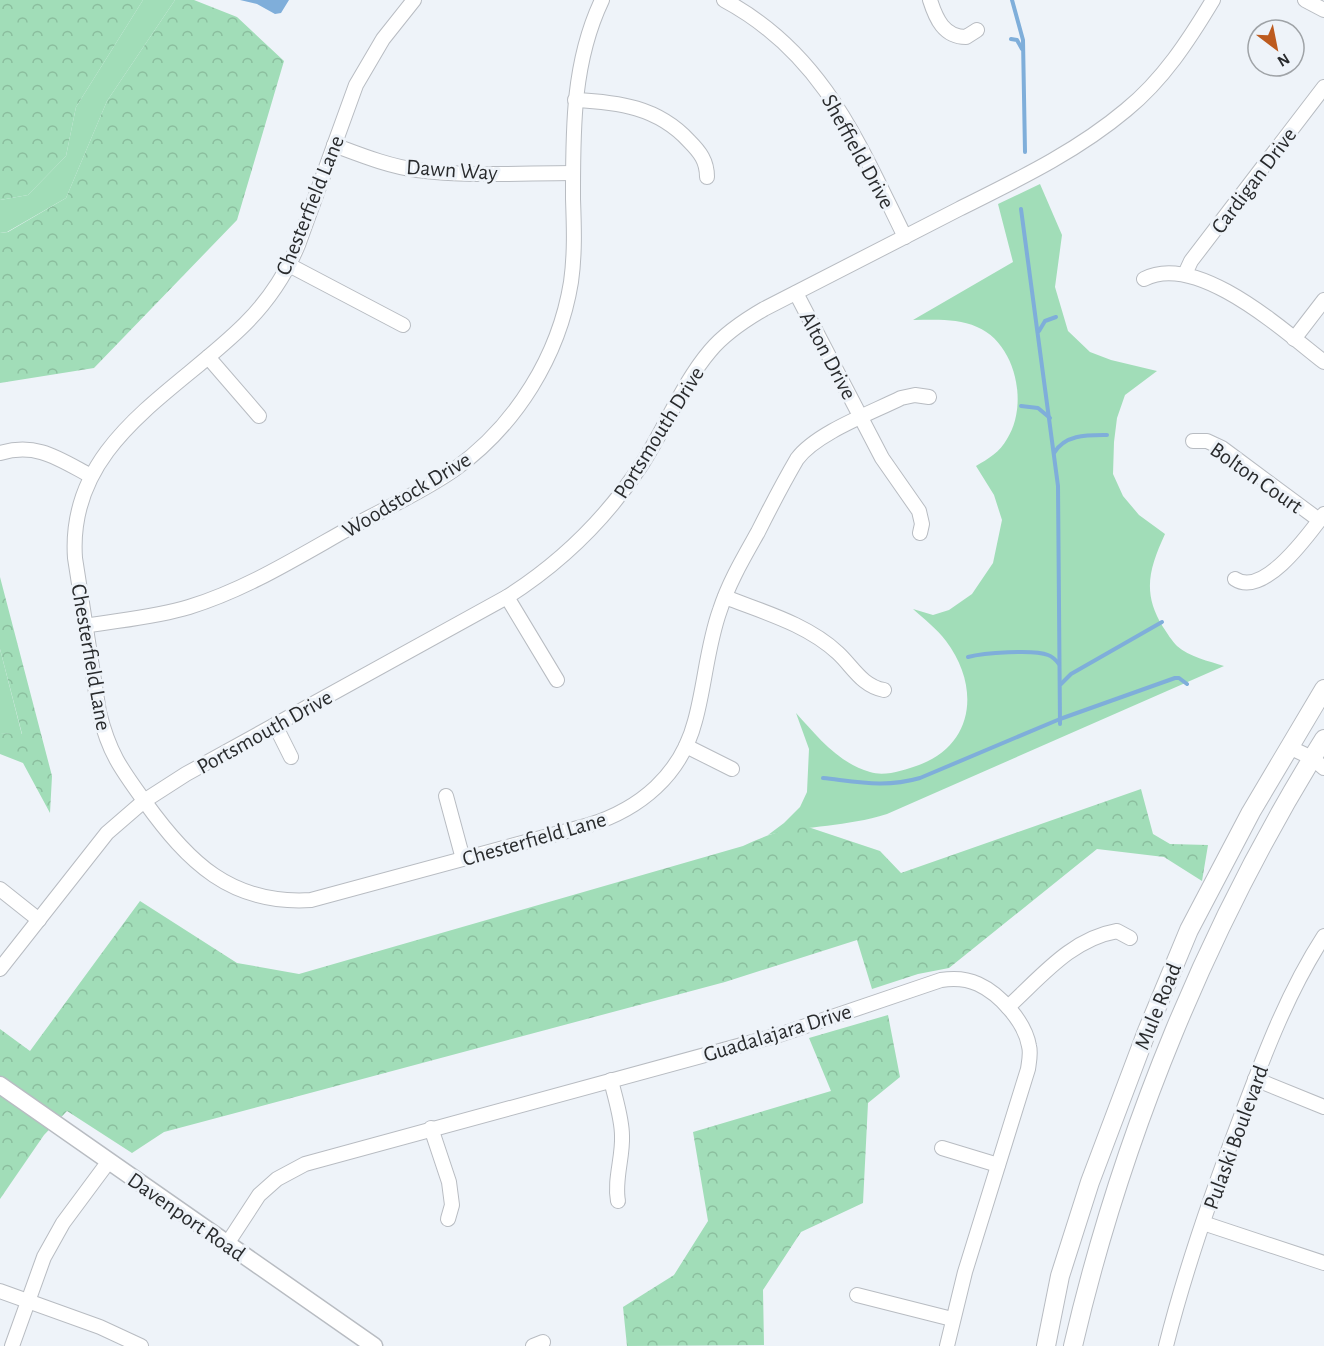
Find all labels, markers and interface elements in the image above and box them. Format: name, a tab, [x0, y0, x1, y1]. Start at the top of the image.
north arrow	[1246, 18, 1306, 78]
text: N	[1274, 50, 1292, 70]
street label: Sheffield Drive	[818, 91, 899, 212]
street label: Cardigan Drive	[1207, 124, 1301, 238]
street label: Chesterfield Lane	[272, 132, 348, 278]
street label: Dawn Way	[405, 156, 499, 184]
street label: Alton Drive	[796, 308, 860, 403]
street label: Portsmouth Drive	[610, 363, 708, 502]
street label: Bolton Court	[1206, 438, 1307, 518]
street label: Woodstock Drive	[339, 448, 474, 542]
street label: Chesterfield Lane	[67, 582, 115, 732]
street label: Portsmouth Drive	[193, 686, 336, 778]
street label: Chesterfield Lane	[460, 808, 609, 870]
street label: Mule Road	[1131, 960, 1185, 1053]
street label: Guadalajara Drive	[701, 1000, 854, 1066]
street label: Pulaski Boulevard	[1200, 1062, 1272, 1212]
street label: Davenport Road	[124, 1168, 249, 1265]

